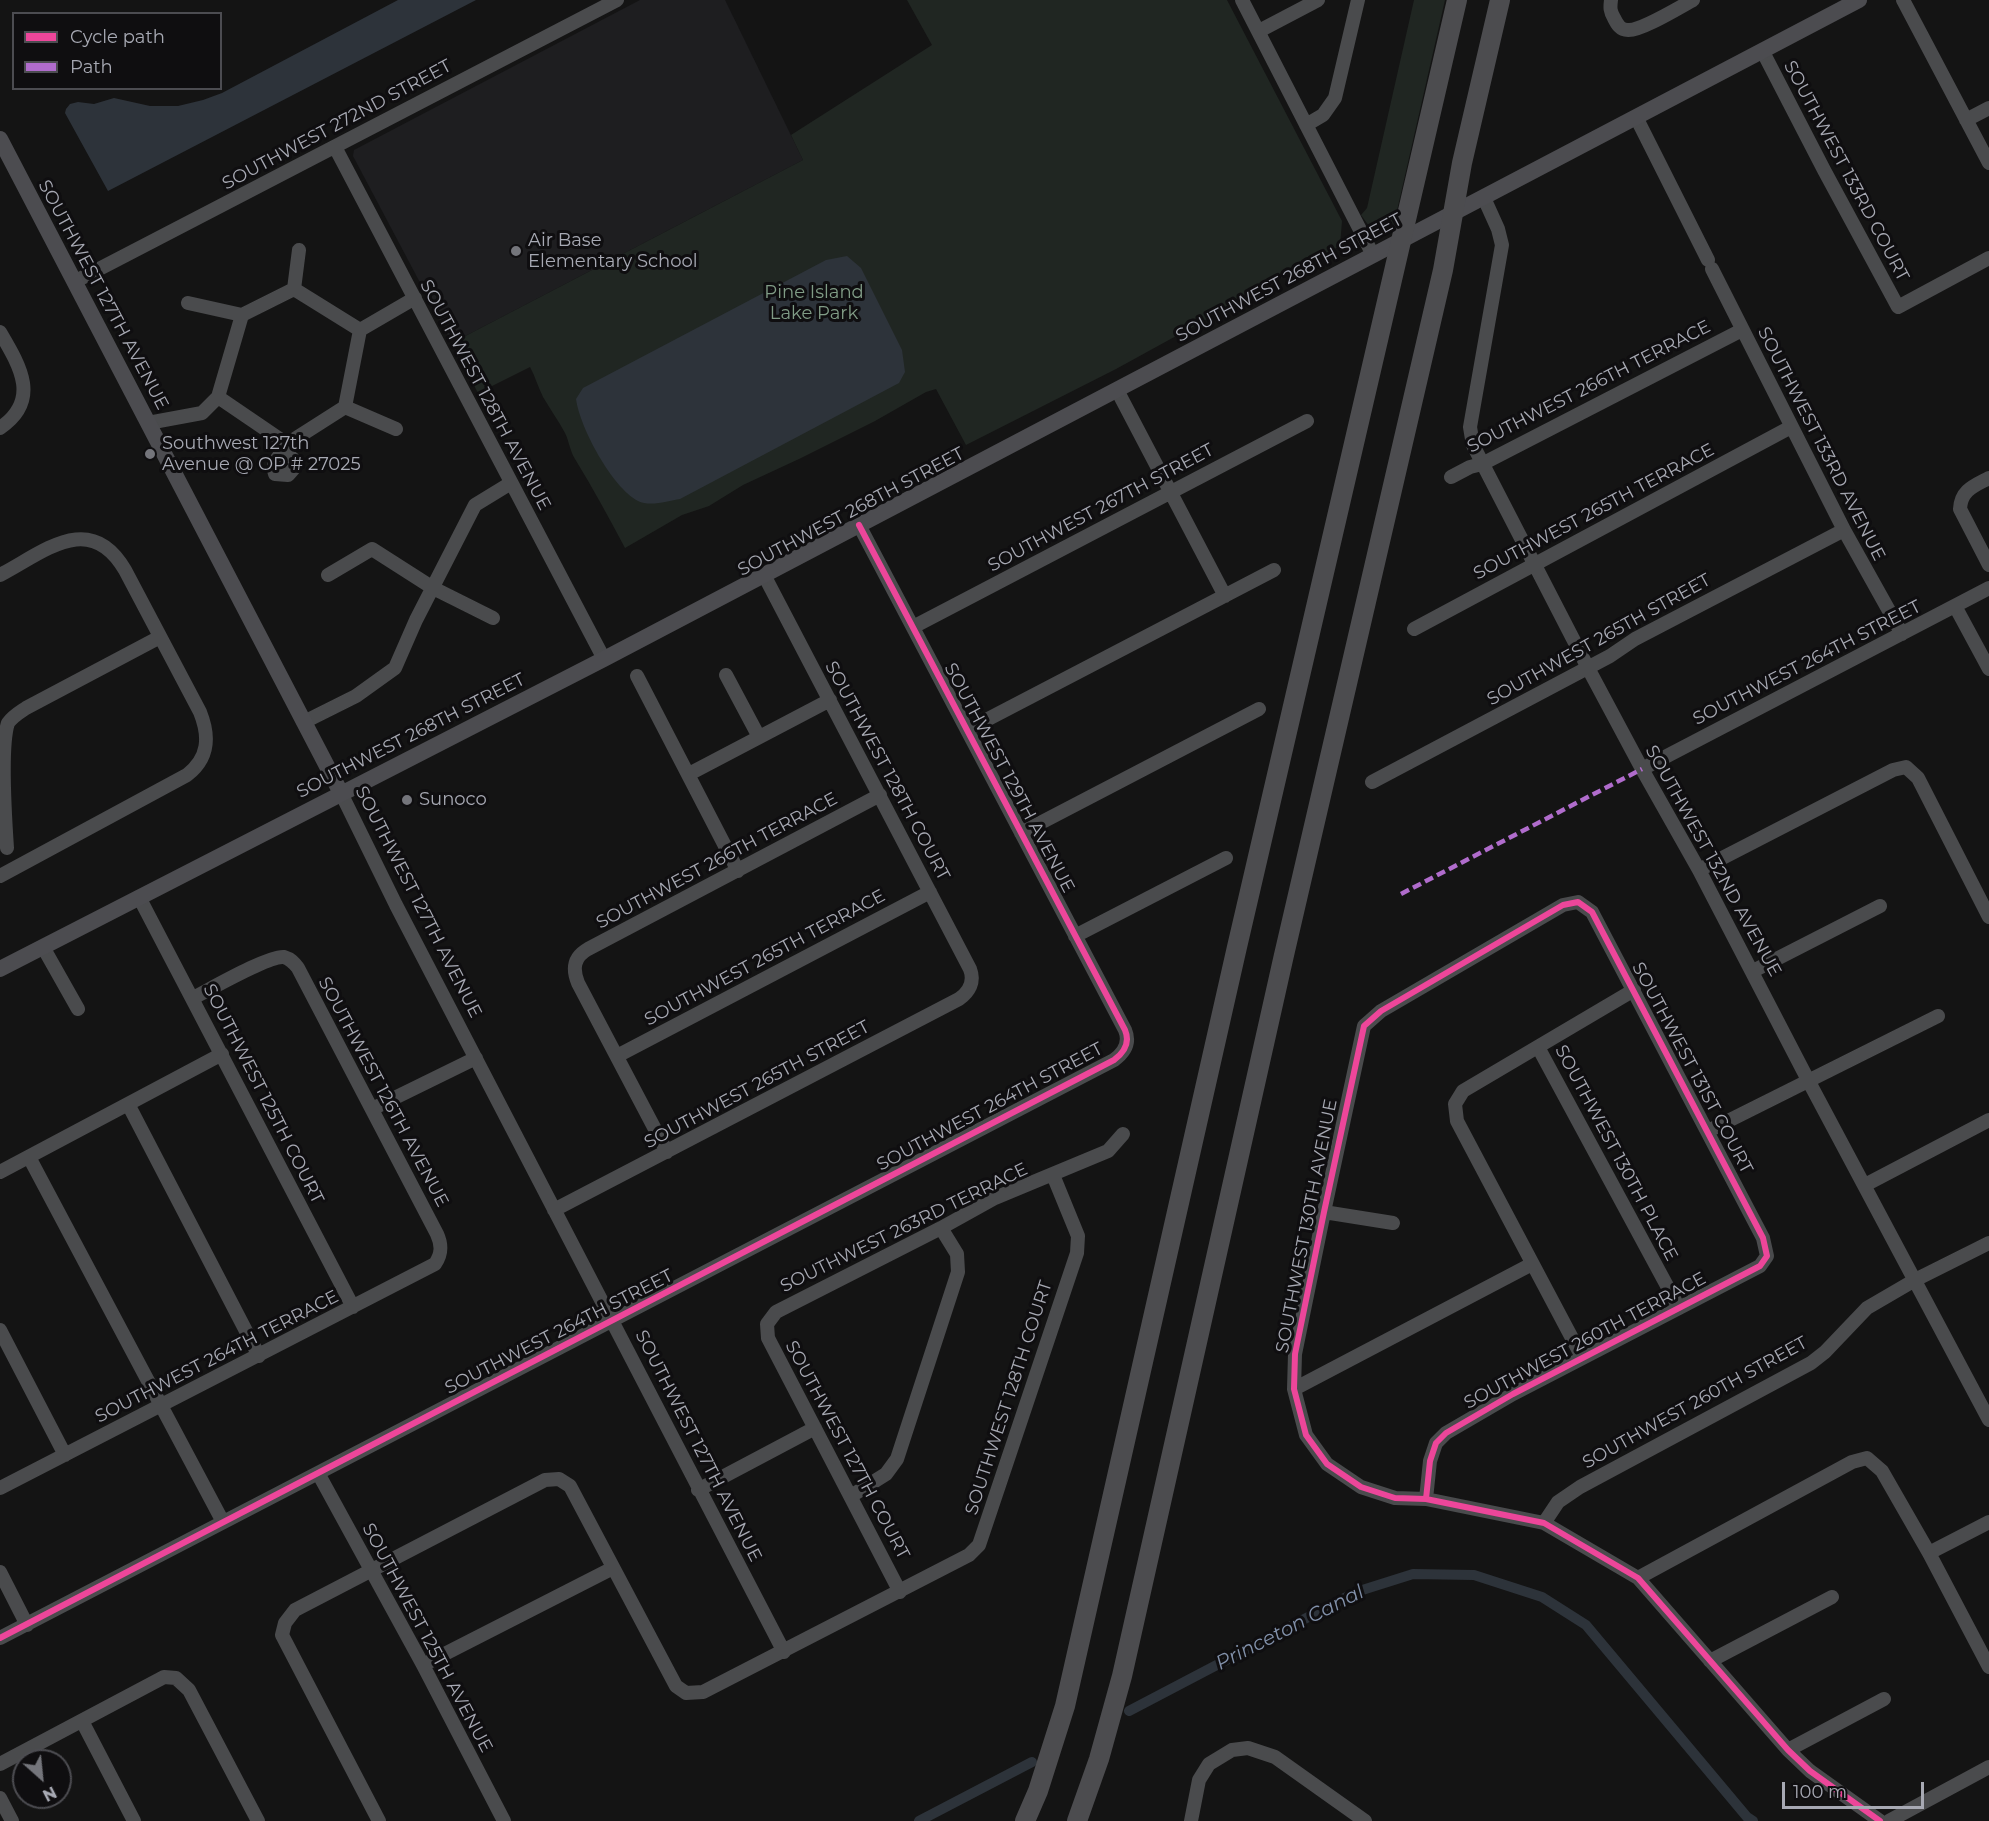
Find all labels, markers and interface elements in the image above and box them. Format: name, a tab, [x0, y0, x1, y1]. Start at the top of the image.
legend	[12, 12, 222, 90]
text: Cycle path	[70, 26, 165, 48]
street label: SOUTHWEST 272ND STREET	[219, 55, 455, 195]
text: Path	[70, 56, 113, 78]
street label: SOUTHWEST 133RD COURT	[1779, 57, 1913, 285]
street label: SOUTHWEST 127TH AVENUE	[33, 176, 173, 414]
street label: SOUTHWEST 268TH STREET	[1172, 209, 1406, 347]
place label: Air Base Elementary School	[528, 230, 698, 272]
marker: Air Base Elementary School	[509, 244, 523, 258]
street label: SOUTHWEST 128TH AVENUE	[415, 276, 555, 514]
park label: Pine Island Lake Park	[764, 282, 864, 324]
street label: SOUTHWEST 266TH TERRACE	[1464, 316, 1714, 458]
street label: SOUTHWEST 133RD AVENUE	[1752, 324, 1890, 564]
place label: Southwest 127th Avenue @ OP # 27025	[162, 433, 361, 476]
street label: SOUTHWEST 267TH STREET	[984, 439, 1218, 577]
street label: SOUTHWEST 265TH TERRACE	[1470, 439, 1718, 585]
street label: SOUTHWEST 268TH STREET	[734, 443, 968, 581]
marker: Southwest 127th Avenue @ OP # 27025	[143, 447, 157, 461]
street label: SOUTHWEST 265TH STREET	[1484, 569, 1714, 711]
street label: SOUTHWEST 264TH STREET	[1689, 596, 1925, 730]
street label: SOUTHWEST 128TH COURT	[820, 658, 954, 884]
street label: SOUTHWEST 129TH AVENUE	[939, 659, 1079, 897]
street label: SOUTHWEST 268TH STREET	[293, 669, 529, 803]
street label: SOUTHWEST 132ND AVENUE	[1640, 742, 1786, 980]
street label: SOUTHWEST 127TH AVENUE	[350, 783, 486, 1021]
street label: SOUTHWEST 266TH TERRACE	[593, 788, 841, 934]
place label: Sunoco	[419, 789, 487, 811]
marker: Sunoco	[400, 793, 414, 807]
street label: SOUTHWEST 265TH TERRACE	[641, 885, 889, 1031]
street label: SOUTHWEST 131ST COURT	[1627, 959, 1757, 1177]
street label: SOUTHWEST 126TH AVENUE	[313, 973, 453, 1211]
street label: SOUTHWEST 125TH COURT	[198, 981, 328, 1207]
street label: SOUTHWEST 265TH STREET	[641, 1016, 873, 1154]
street label: SOUTHWEST 264TH STREET	[873, 1038, 1107, 1176]
street label: SOUTHWEST 130TH PLACE	[1550, 1041, 1682, 1265]
street label: SOUTHWEST 130TH AVENUE	[1272, 1097, 1342, 1355]
street label: SOUTHWEST 263RD TERRACE	[777, 1159, 1031, 1297]
street label: SOUTHWEST 264TH STREET	[441, 1265, 677, 1399]
street label: SOUTHWEST 260TH TERRACE	[1460, 1268, 1710, 1414]
street label: SOUTHWEST 128TH COURT	[961, 1278, 1057, 1518]
street label: SOUTHWEST 264TH TERRACE	[92, 1286, 342, 1428]
street label: SOUTHWEST 127TH AVENUE	[630, 1327, 766, 1565]
street label: SOUTHWEST 260TH STREET	[1579, 1332, 1811, 1474]
street label: SOUTHWEST 127TH COURT	[780, 1337, 914, 1563]
street label: SOUTHWEST 125TH AVENUE	[357, 1520, 497, 1756]
water label: Princeton Canal	[1212, 1580, 1368, 1676]
north arrow	[12, 1749, 72, 1809]
scale bar	[1785, 1770, 1928, 1808]
text: 100 m	[1793, 1781, 1847, 1803]
text: N	[39, 1782, 60, 1805]

